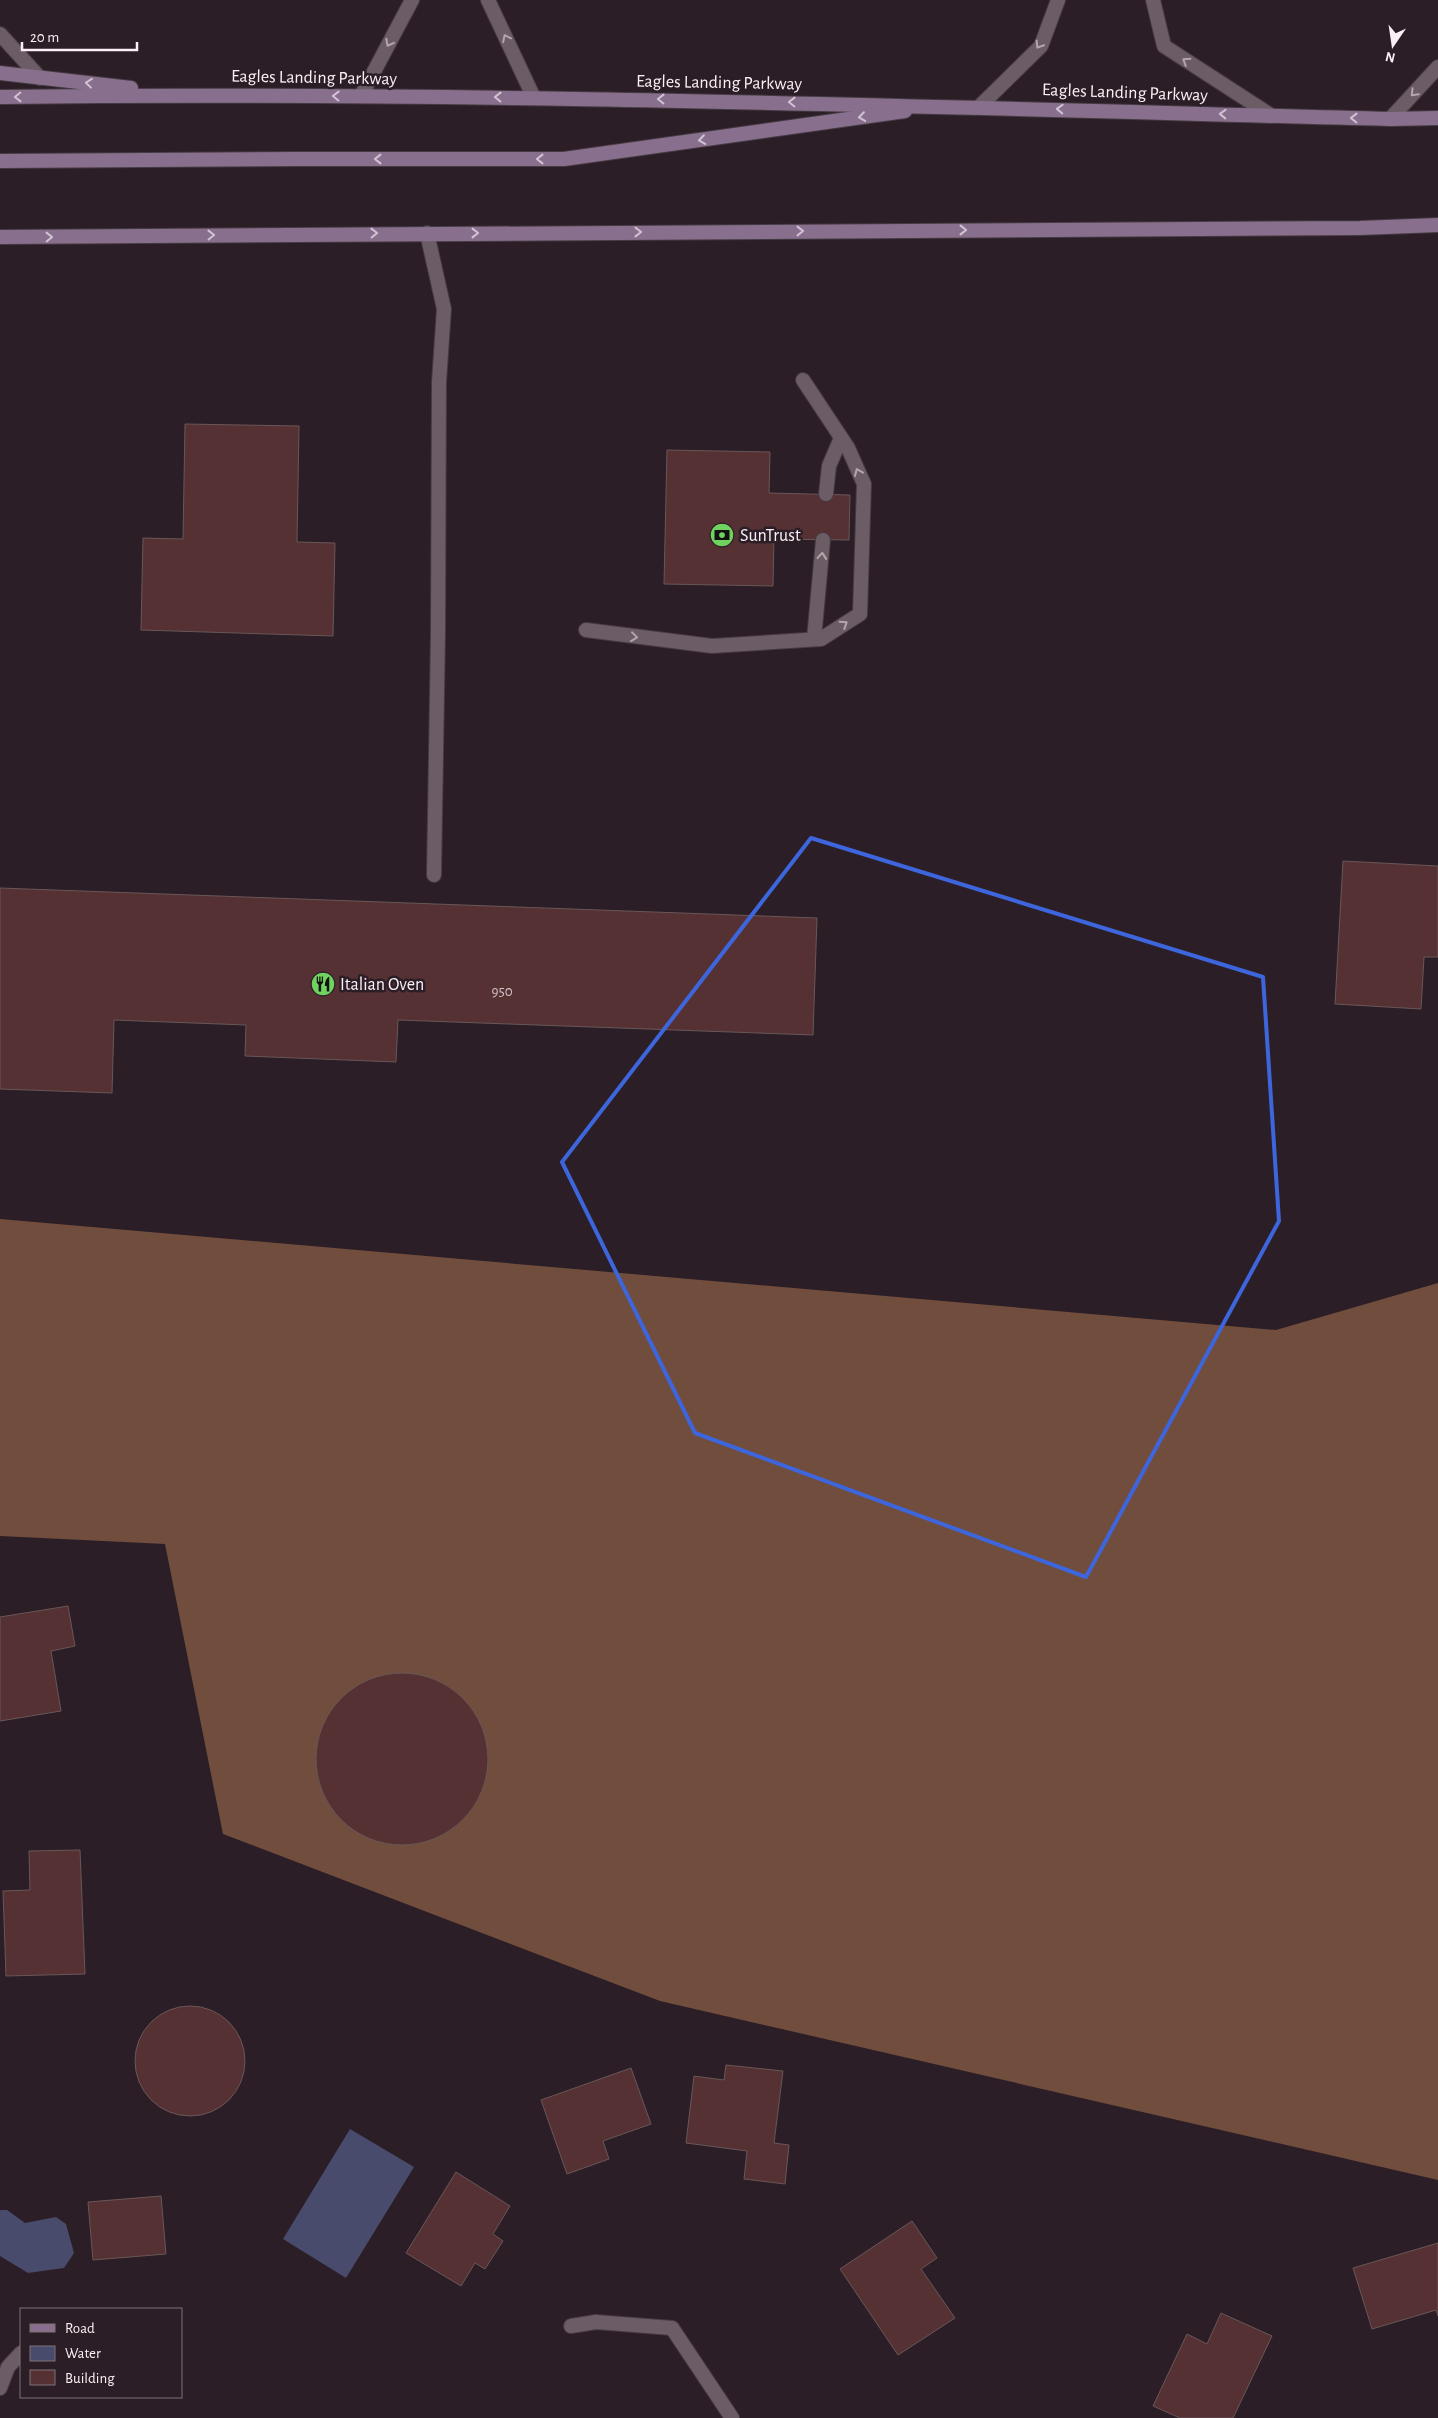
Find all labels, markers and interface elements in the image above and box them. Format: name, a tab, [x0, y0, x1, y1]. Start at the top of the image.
scale bar	[22, 20, 138, 52]
north arrow	[1368, 20, 1418, 70]
text: 20 m	[30, 30, 59, 45]
one-way arrow	[501, 34, 512, 43]
one-way arrow	[385, 38, 395, 47]
one-way arrow	[1036, 39, 1046, 48]
text: N	[1384, 49, 1397, 65]
one-way arrow	[1183, 58, 1192, 67]
street label: Eagles Landing Parkway	[231, 68, 397, 88]
street label: Eagles Landing Parkway	[636, 73, 802, 93]
one-way arrow	[84, 78, 92, 89]
street label: Eagles Landing Parkway	[1042, 81, 1209, 105]
one-way arrow	[1411, 88, 1420, 97]
one-way arrow	[14, 91, 22, 102]
one-way arrow	[332, 91, 340, 101]
one-way arrow	[494, 92, 502, 102]
one-way arrow	[657, 94, 665, 105]
one-way arrow	[787, 97, 795, 107]
one-way arrow	[1056, 104, 1064, 114]
one-way arrow	[1219, 109, 1226, 119]
one-way arrow	[858, 112, 867, 122]
one-way arrow	[1350, 113, 1358, 123]
one-way arrow	[697, 134, 705, 145]
one-way arrow	[374, 154, 382, 164]
one-way arrow	[536, 154, 544, 164]
one-way arrow	[960, 225, 967, 235]
one-way arrow	[797, 226, 805, 236]
one-way arrow	[634, 227, 642, 237]
one-way arrow	[370, 228, 378, 239]
one-way arrow	[472, 228, 480, 238]
one-way arrow	[208, 230, 215, 240]
one-way arrow	[45, 232, 53, 242]
one-way arrow	[854, 468, 865, 477]
bank icon: SunTrust	[709, 522, 735, 548]
place label: SunTrust	[740, 527, 801, 545]
one-way arrow	[816, 552, 827, 560]
one-way arrow	[838, 621, 847, 631]
one-way arrow	[630, 631, 638, 641]
restaurant icon: Italian Oven	[310, 971, 336, 997]
place label: Italian Oven	[340, 976, 424, 994]
house number: 950	[491, 984, 513, 999]
legend	[20, 2308, 182, 2398]
text: Road	[65, 2321, 95, 2336]
text: Water	[65, 2346, 101, 2361]
text: Building	[65, 2371, 115, 2386]

